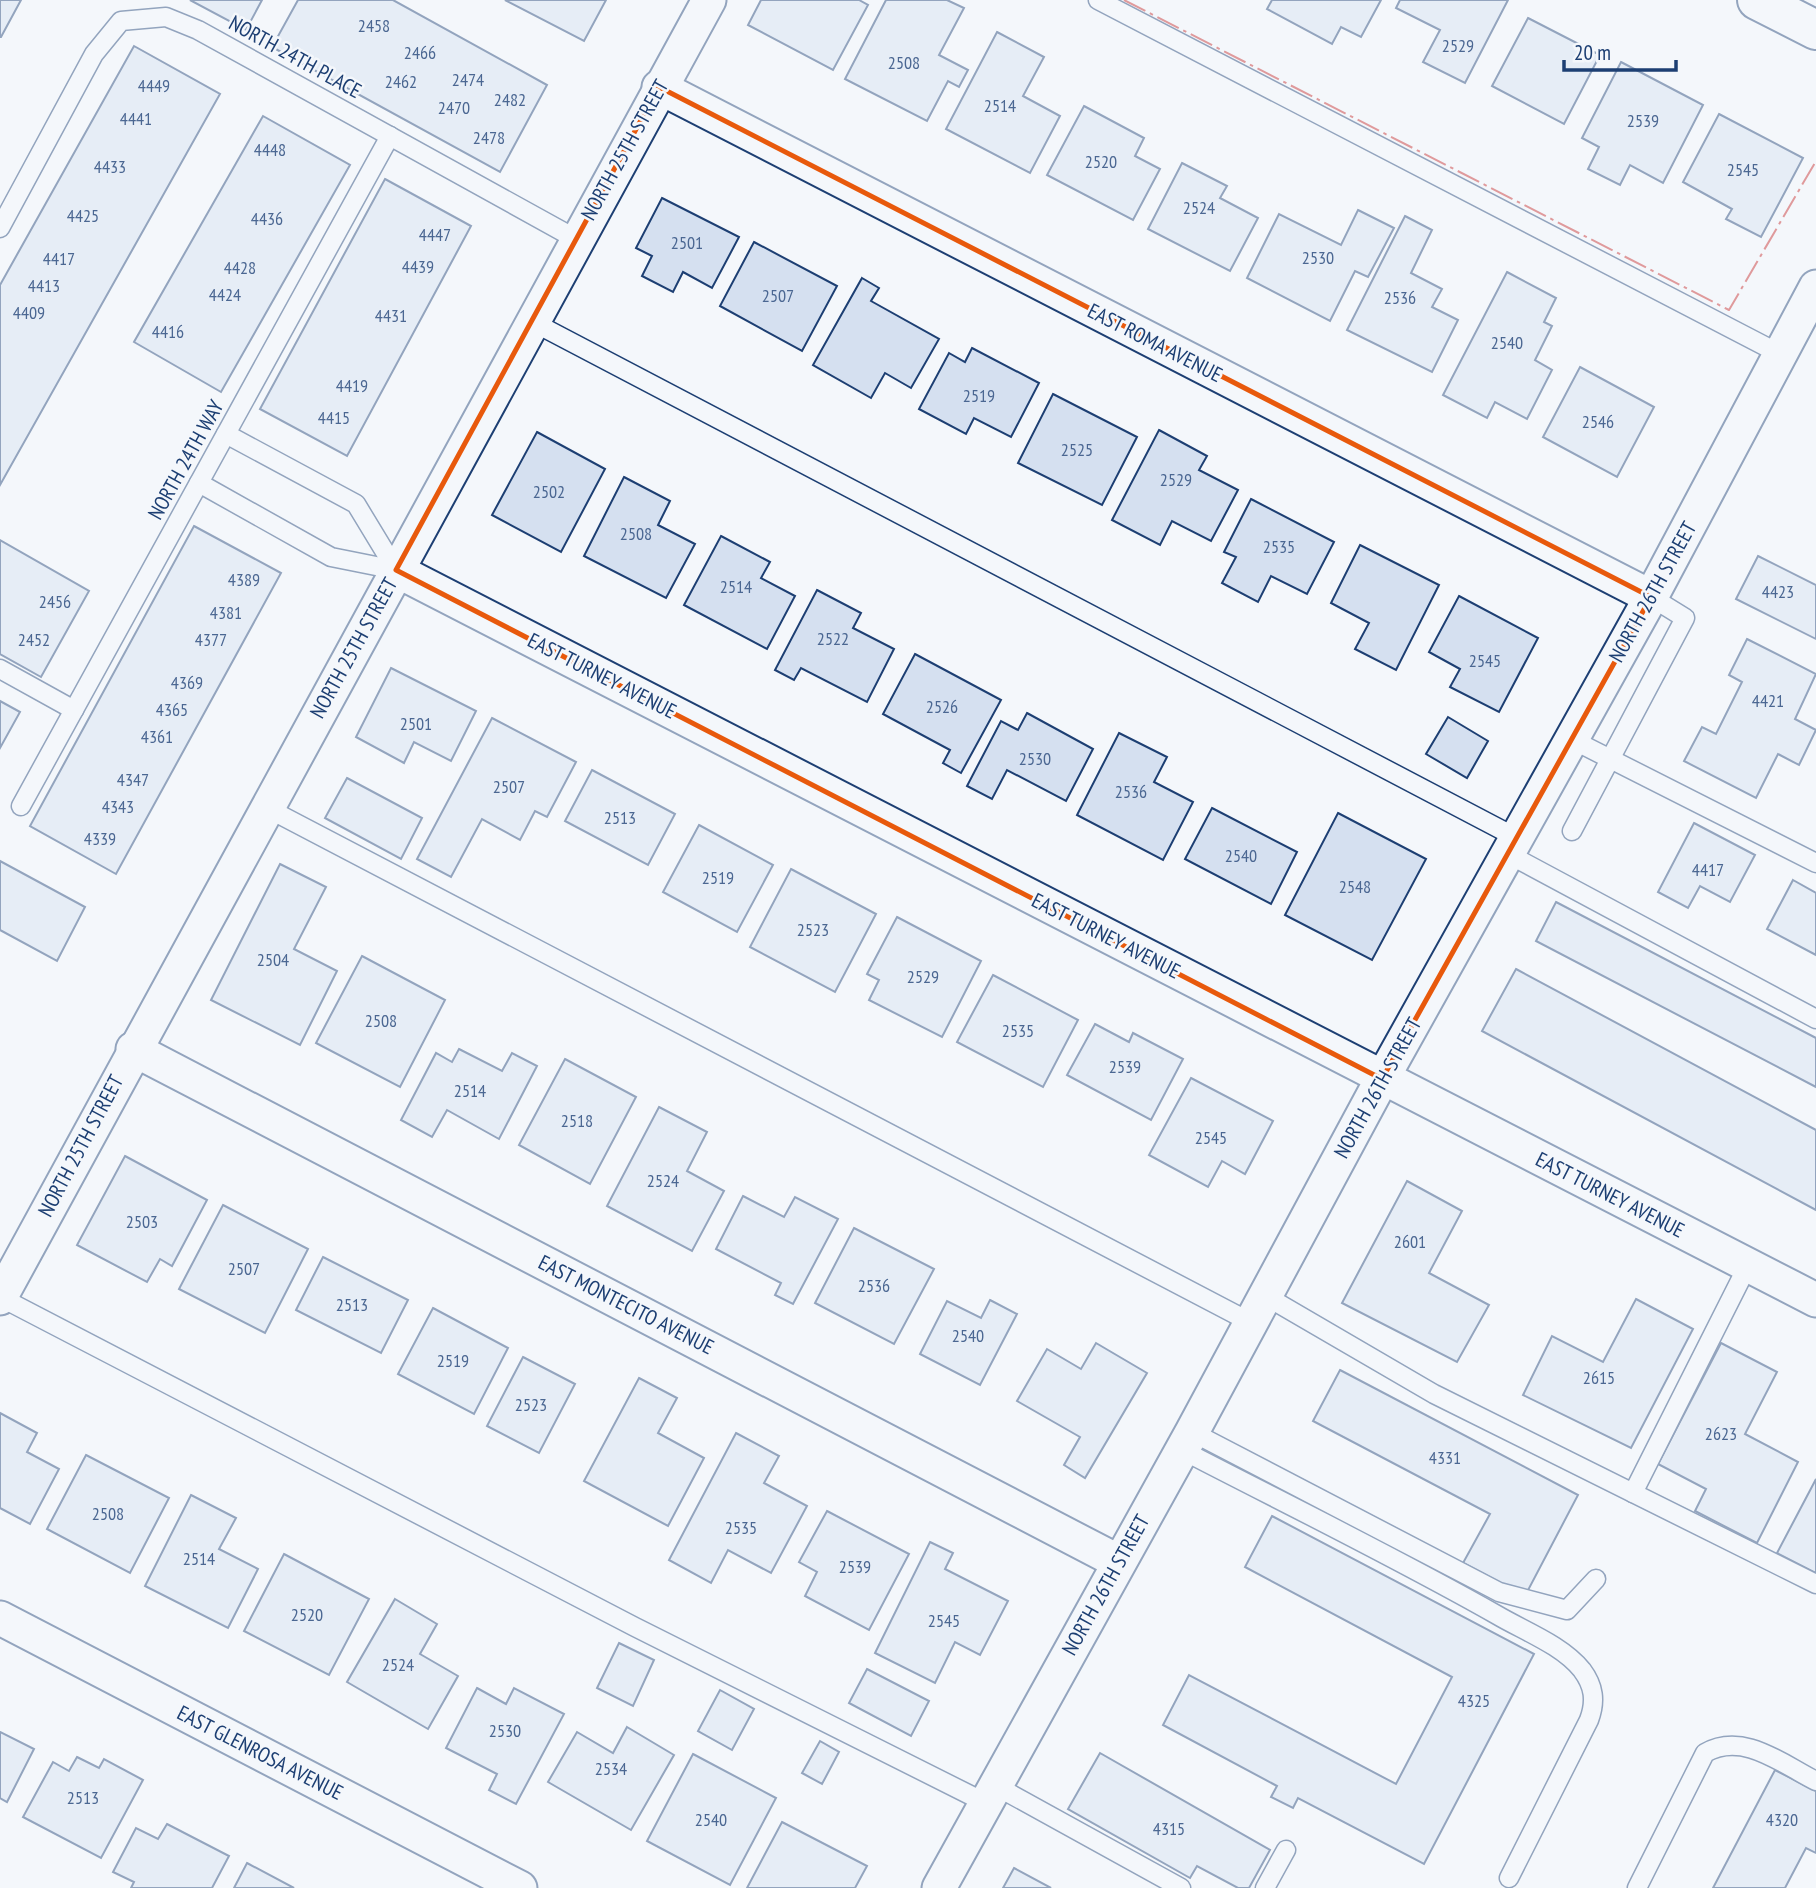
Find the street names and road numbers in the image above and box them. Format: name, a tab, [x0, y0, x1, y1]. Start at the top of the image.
street label: NORTH 24TH PLACE	[224, 9, 366, 104]
street label: NORTH 25TH STREET	[575, 74, 675, 225]
street label: EAST ROMA AVENUE	[1083, 297, 1227, 388]
street label: NORTH 24TH WAY	[142, 395, 230, 524]
street label: NORTH 26TH STREET	[1603, 516, 1703, 667]
street label: NORTH 25TH STREET	[304, 572, 404, 723]
street label: EAST TURNEY AVENUE	[523, 626, 681, 725]
street label: EAST TURNEY AVENUE	[1027, 886, 1185, 985]
street label: NORTH 26TH STREET	[1328, 1012, 1428, 1163]
street label: NORTH 25TH STREET	[32, 1070, 130, 1221]
street label: EAST TURNEY AVENUE	[1531, 1145, 1689, 1244]
street label: EAST MONTECITO AVENUE	[534, 1249, 718, 1360]
street label: NORTH 26TH STREET	[1056, 1509, 1156, 1660]
street label: EAST GLENROSA AVENUE	[173, 1699, 348, 1806]

